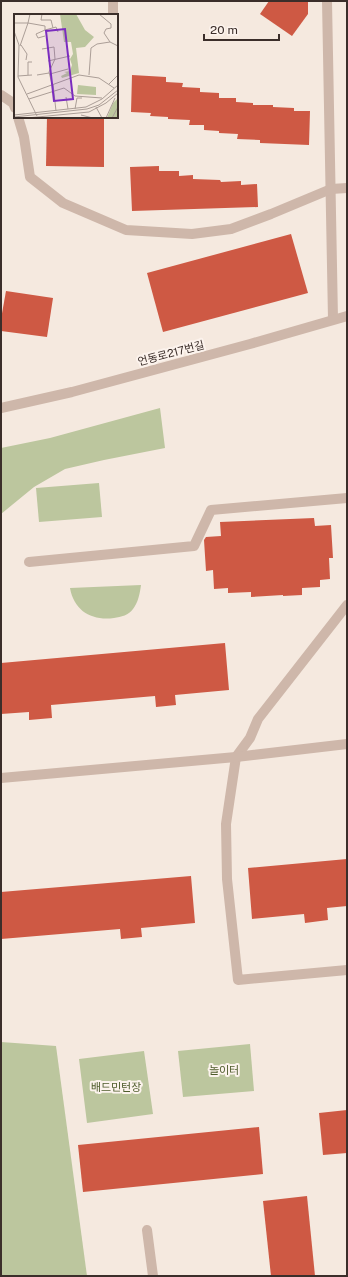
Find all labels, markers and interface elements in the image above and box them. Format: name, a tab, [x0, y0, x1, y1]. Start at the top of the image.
inset map	[14, 14, 118, 118]
scale bar	[204, 16, 279, 42]
text: 20 m	[210, 23, 238, 37]
street label: 언동로217번길	[136, 338, 206, 368]
park label: 놀이터	[209, 1064, 239, 1076]
park label: 배드민턴장	[91, 1081, 141, 1093]

